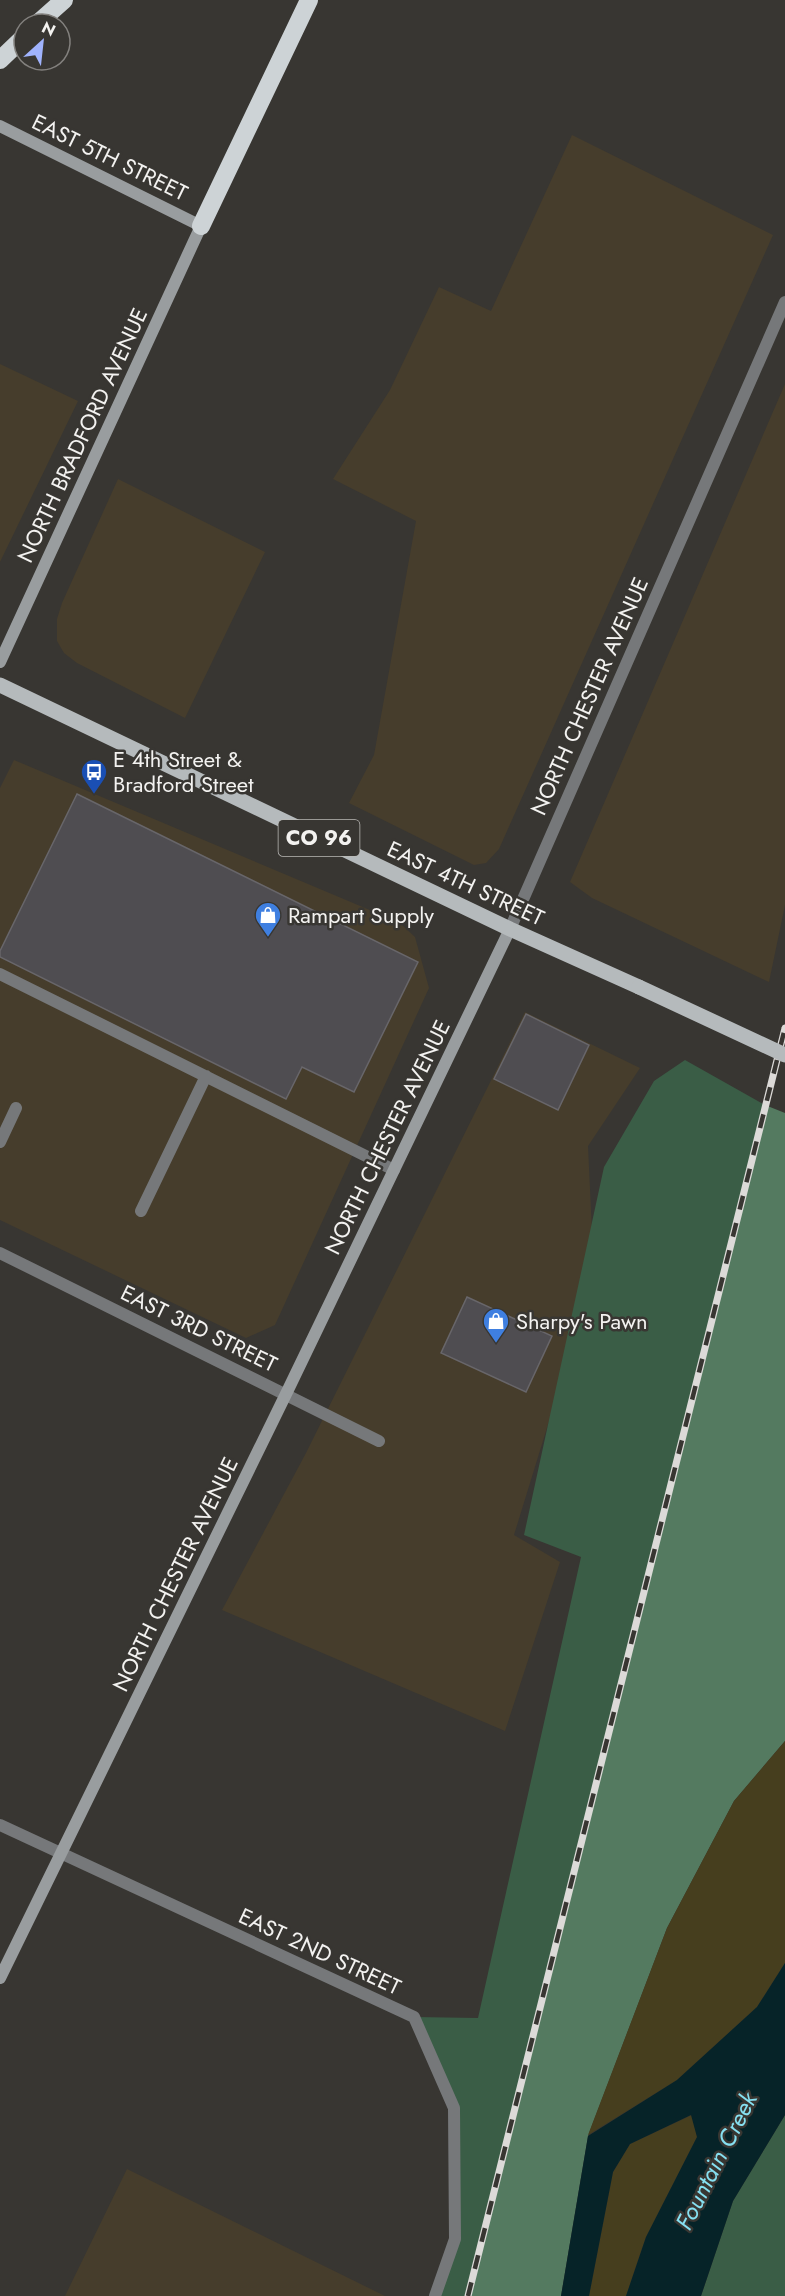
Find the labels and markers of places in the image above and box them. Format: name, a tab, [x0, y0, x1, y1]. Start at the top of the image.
place label: E 4th Street & Bradford Street	[113, 743, 254, 800]
bus stop icon: E 4th Street & Bradford Street	[79, 757, 109, 795]
place label: Rampart Supply	[288, 899, 434, 931]
shop icon: Rampart Supply	[253, 900, 283, 938]
place label: Sharpy's Pawn	[516, 1305, 648, 1337]
shop icon: Sharpy's Pawn	[481, 1306, 511, 1344]

